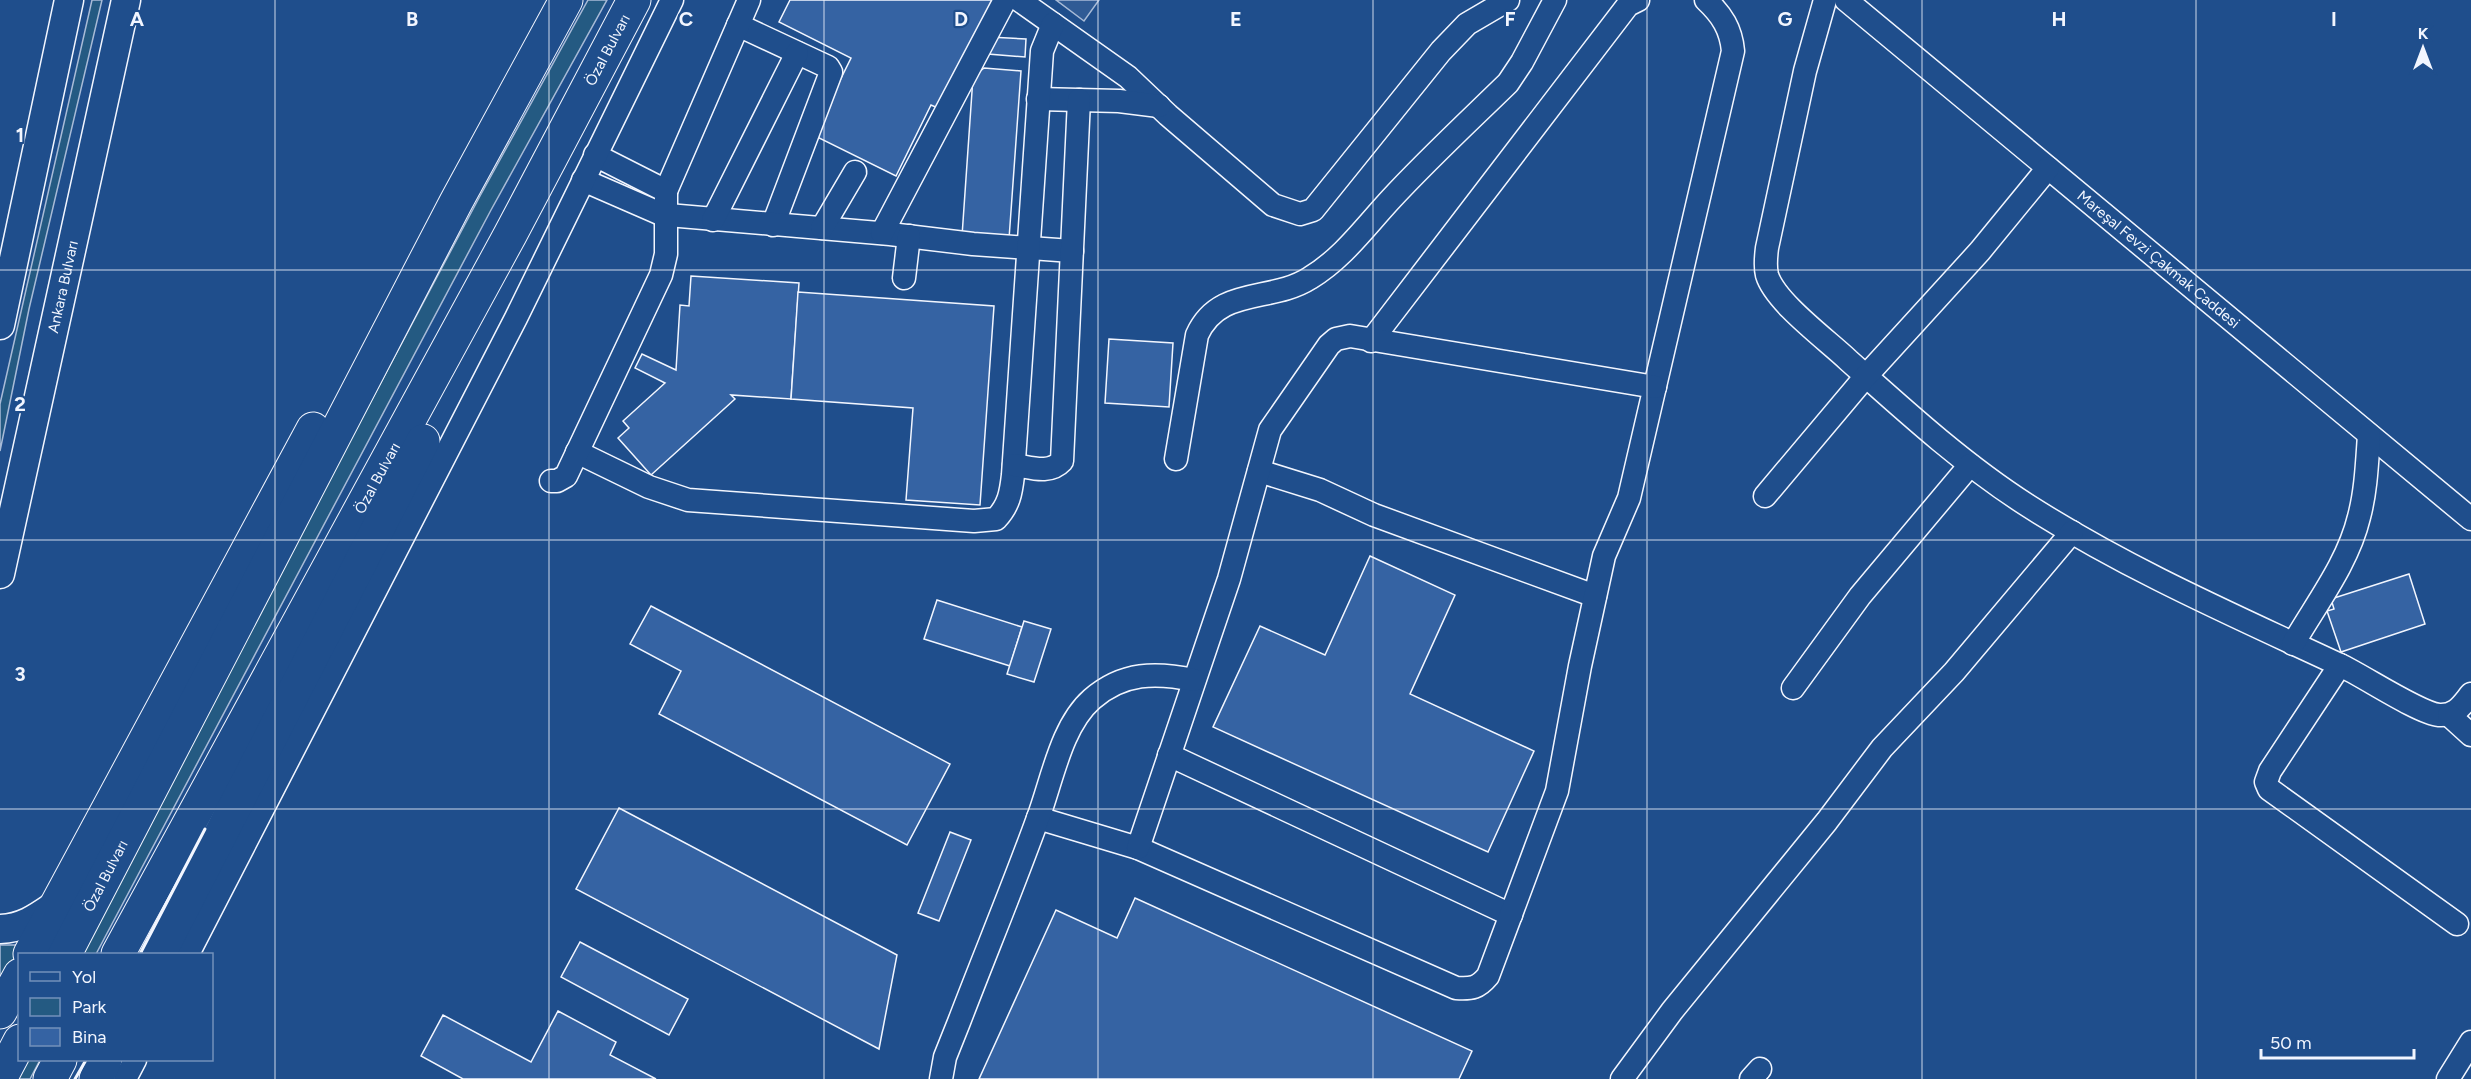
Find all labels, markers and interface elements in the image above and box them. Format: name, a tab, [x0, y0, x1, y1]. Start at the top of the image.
text: A	[130, 7, 145, 31]
text: B	[406, 7, 418, 31]
text: C	[679, 7, 693, 31]
text: D	[954, 7, 968, 31]
text: E	[1230, 7, 1242, 31]
text: F	[1504, 7, 1516, 31]
text: G	[1778, 7, 1793, 31]
text: H	[2052, 7, 2067, 31]
text: I	[2331, 7, 2337, 31]
street label: Özal Bulvarı	[581, 11, 634, 89]
north arrow	[2393, 18, 2453, 78]
text: K	[2418, 24, 2429, 43]
text: 1	[16, 123, 24, 147]
street label: Mareşal Fevzi Çakmak Caddesi	[2073, 187, 2243, 332]
street label: Ankara Bulvarı	[44, 239, 82, 335]
text: 2	[14, 392, 26, 416]
street label: Özal Bulvarı	[351, 439, 404, 517]
text: 3	[14, 662, 26, 686]
street label: Özal Bulvarı	[80, 837, 132, 915]
legend	[18, 953, 213, 1061]
text: Yol	[72, 966, 96, 988]
text: Park	[72, 996, 107, 1018]
scale bar	[2261, 1022, 2414, 1060]
text: Bina	[72, 1026, 106, 1048]
text: 50 m	[2270, 1032, 2312, 1054]

